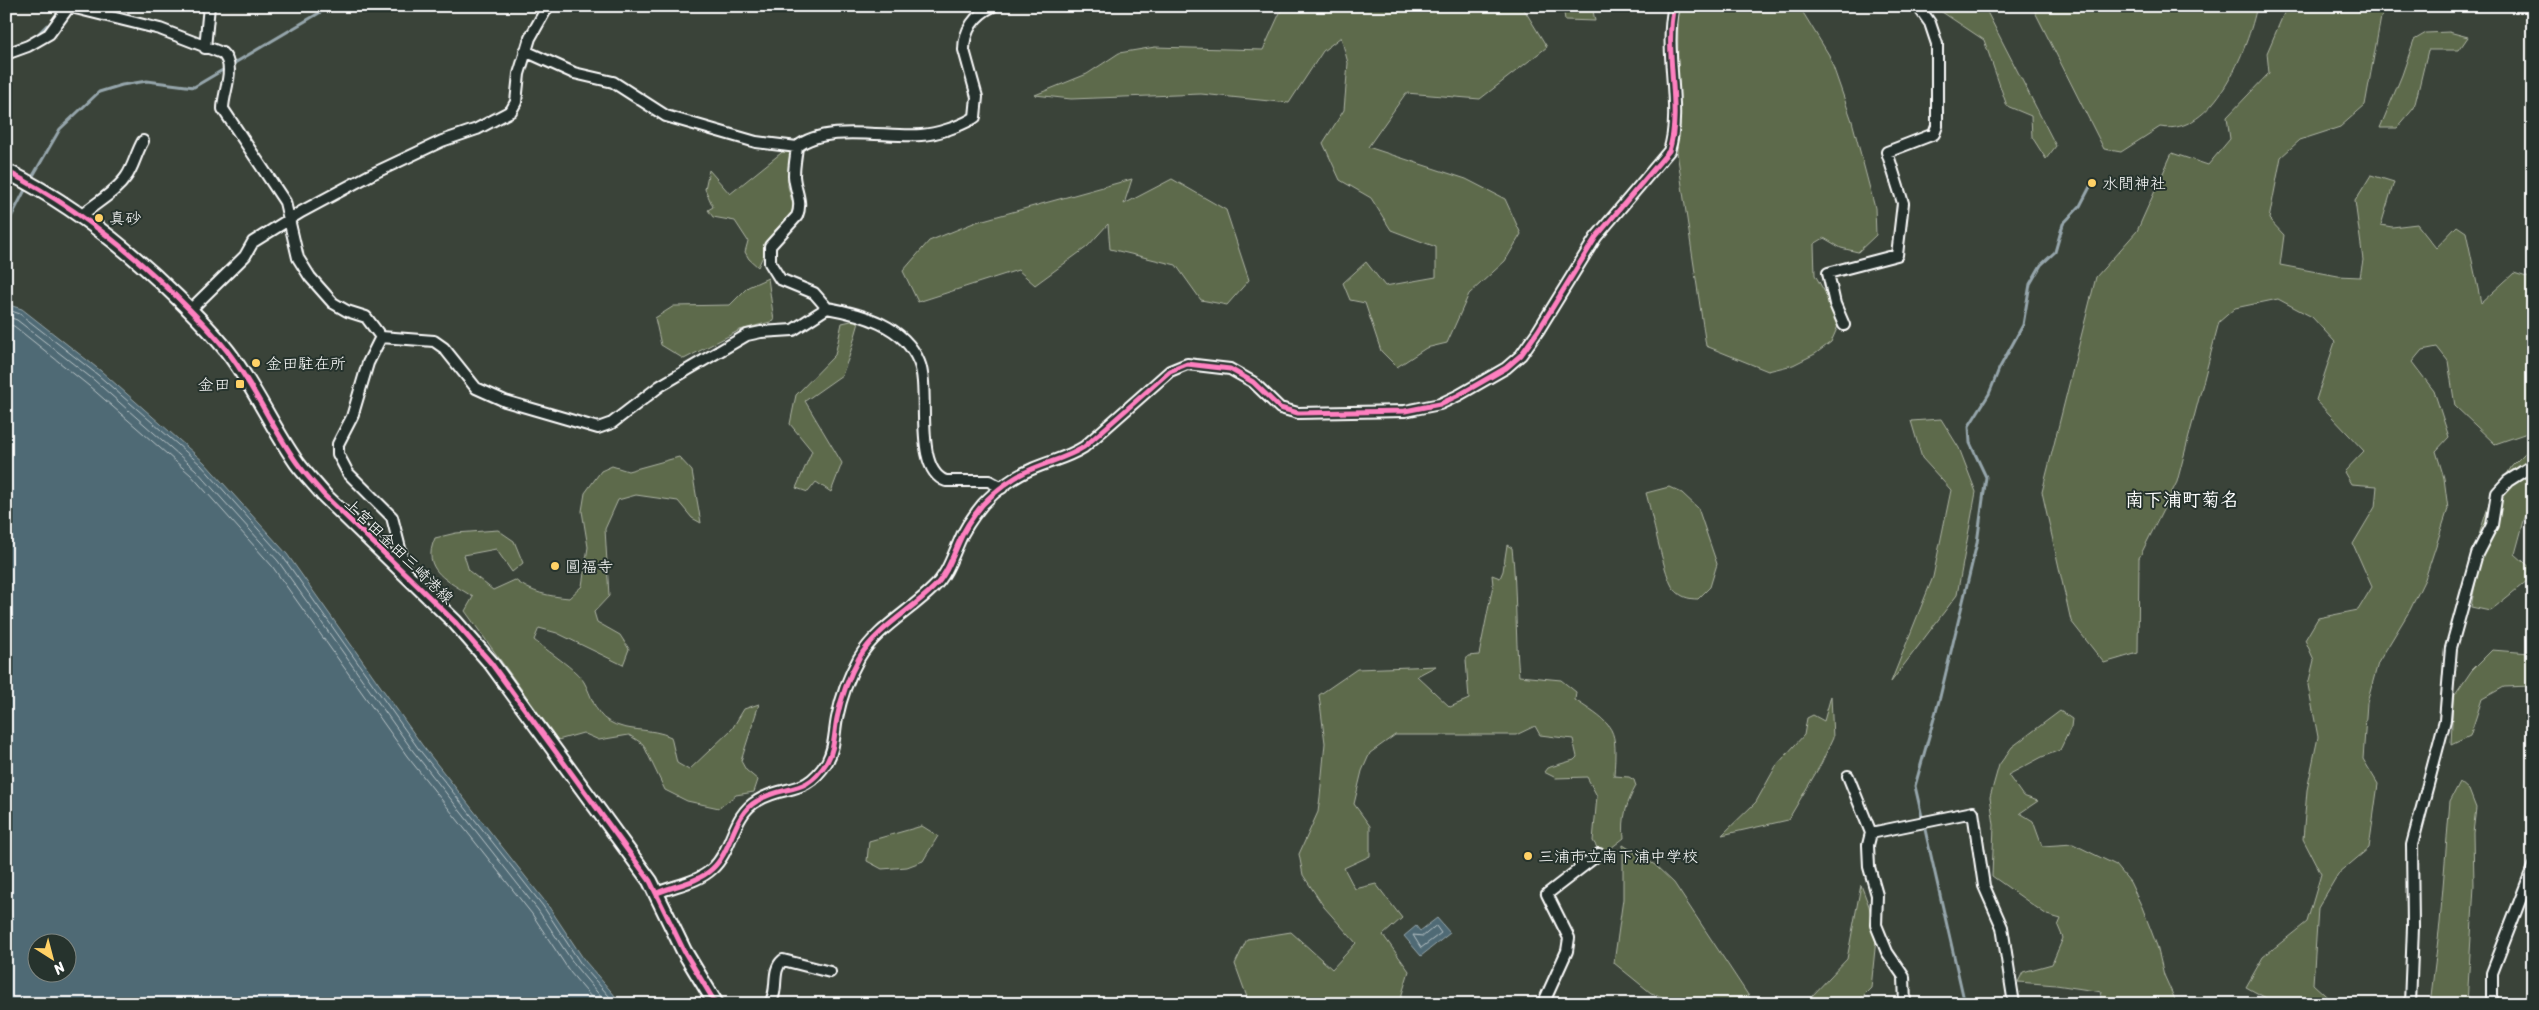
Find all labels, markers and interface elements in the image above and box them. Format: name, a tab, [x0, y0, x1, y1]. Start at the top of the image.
place label: 水間神社	[2102, 169, 2166, 198]
marker: 水間神社	[2086, 177, 2098, 189]
place label: 真砂	[109, 204, 141, 233]
marker: 真砂	[93, 212, 105, 224]
place label: 金田駐在所	[266, 349, 346, 378]
marker: 金田駐在所	[250, 357, 262, 369]
place label: 金田	[198, 370, 230, 399]
marker: 金田	[234, 378, 246, 390]
district label: 南下浦町菊名	[2125, 483, 2239, 516]
street label: 上宮田金田三崎港線	[337, 491, 461, 611]
place label: 圓福寺	[565, 552, 613, 581]
marker: 圓福寺	[549, 560, 561, 572]
place label: 三浦市立南下浦中学校	[1538, 842, 1698, 871]
marker: 三浦市立南下浦中学校	[1522, 850, 1534, 862]
north arrow	[28, 932, 78, 982]
text: N	[48, 955, 71, 981]

